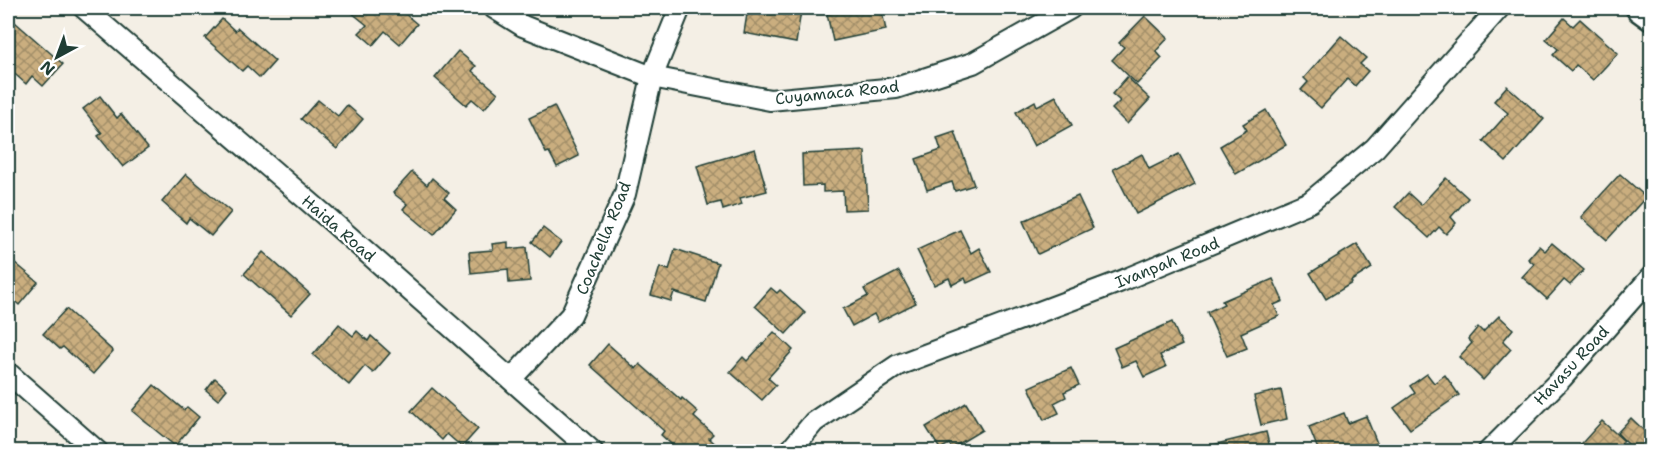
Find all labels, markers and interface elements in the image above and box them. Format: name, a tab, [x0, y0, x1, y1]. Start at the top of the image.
north arrow	[27, 27, 87, 87]
text: N	[36, 56, 59, 80]
street label: Cuyamaca Road	[774, 76, 900, 109]
street label: Coachella Road	[571, 178, 636, 298]
street label: Haida Road	[297, 190, 380, 266]
street label: Ivanpah Road	[1112, 232, 1222, 293]
street label: Havasu Road	[1529, 321, 1614, 410]

